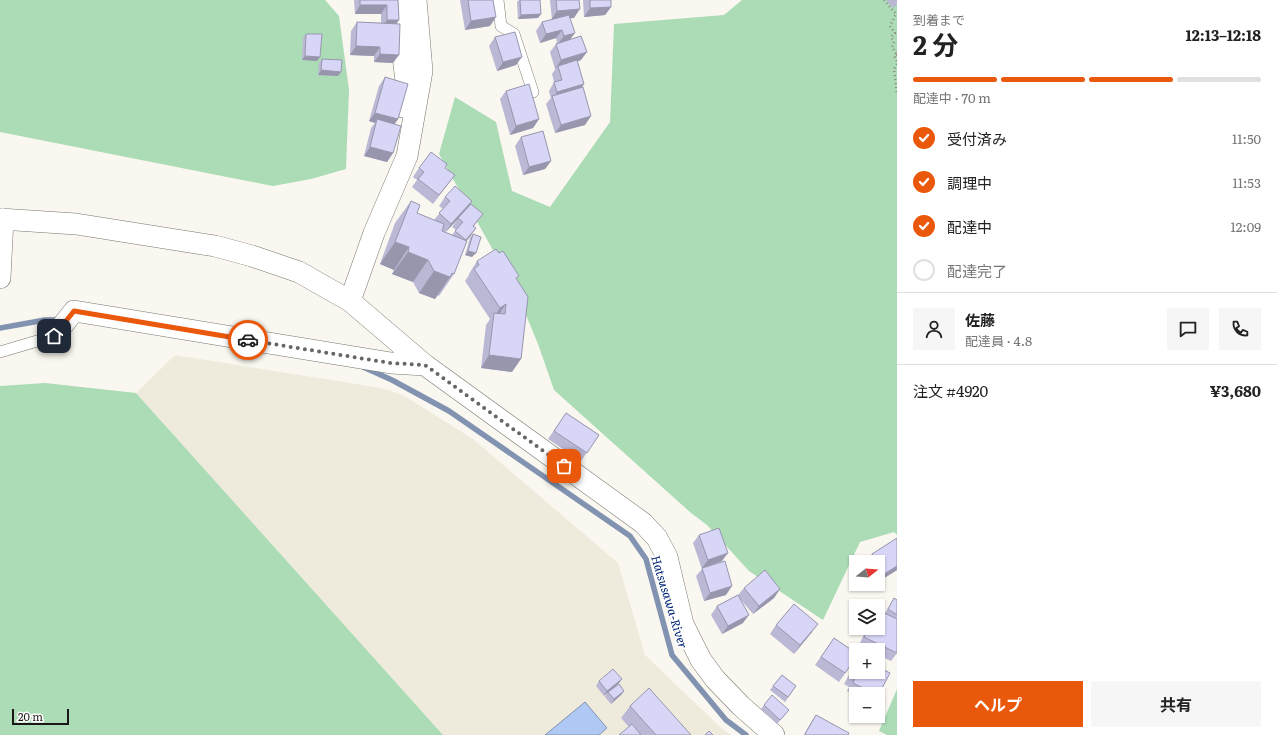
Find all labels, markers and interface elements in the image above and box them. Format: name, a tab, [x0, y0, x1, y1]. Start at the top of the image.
text: 到着まで	[913, 10, 965, 29]
text: 12:13–12:18	[1185, 23, 1261, 46]
text: 2 分	[913, 24, 958, 63]
text: 配達中 · 70 m	[913, 88, 991, 107]
icon: check	[913, 127, 935, 149]
text: 受付済み	[947, 127, 1007, 150]
text: 11:50	[1232, 129, 1261, 148]
icon: check	[913, 171, 935, 193]
text: 調理中	[947, 171, 992, 194]
text: 11:53	[1232, 173, 1261, 192]
icon: check	[913, 215, 935, 237]
text: 配達中	[947, 215, 992, 238]
text: 12:09	[1230, 217, 1261, 236]
text: 配達完了	[947, 259, 1007, 282]
button: person	[913, 308, 955, 350]
text: 佐藤	[965, 308, 995, 331]
button: chat	[1167, 308, 1209, 350]
button: phone	[1219, 308, 1261, 350]
pin	[37, 319, 71, 353]
courier	[228, 320, 268, 360]
icon: home	[43, 325, 65, 347]
icon: car	[237, 329, 259, 351]
text: 配達員 · 4.8	[965, 331, 1032, 350]
text: 注文 #4920	[913, 379, 988, 402]
text: ¥3,680	[1210, 379, 1261, 402]
pin	[547, 449, 581, 483]
icon: bag	[553, 455, 575, 477]
water label: Hatsusawa-River	[647, 553, 693, 651]
north arrow	[849, 555, 885, 591]
map controls	[849, 555, 885, 723]
button: layers	[849, 599, 885, 635]
button: +	[849, 643, 885, 679]
button: ヘルプ	[913, 681, 1083, 727]
button: 共有	[1091, 681, 1261, 727]
button: −	[849, 687, 885, 723]
scale bar	[12, 707, 69, 726]
text: 20 m	[18, 708, 43, 724]

